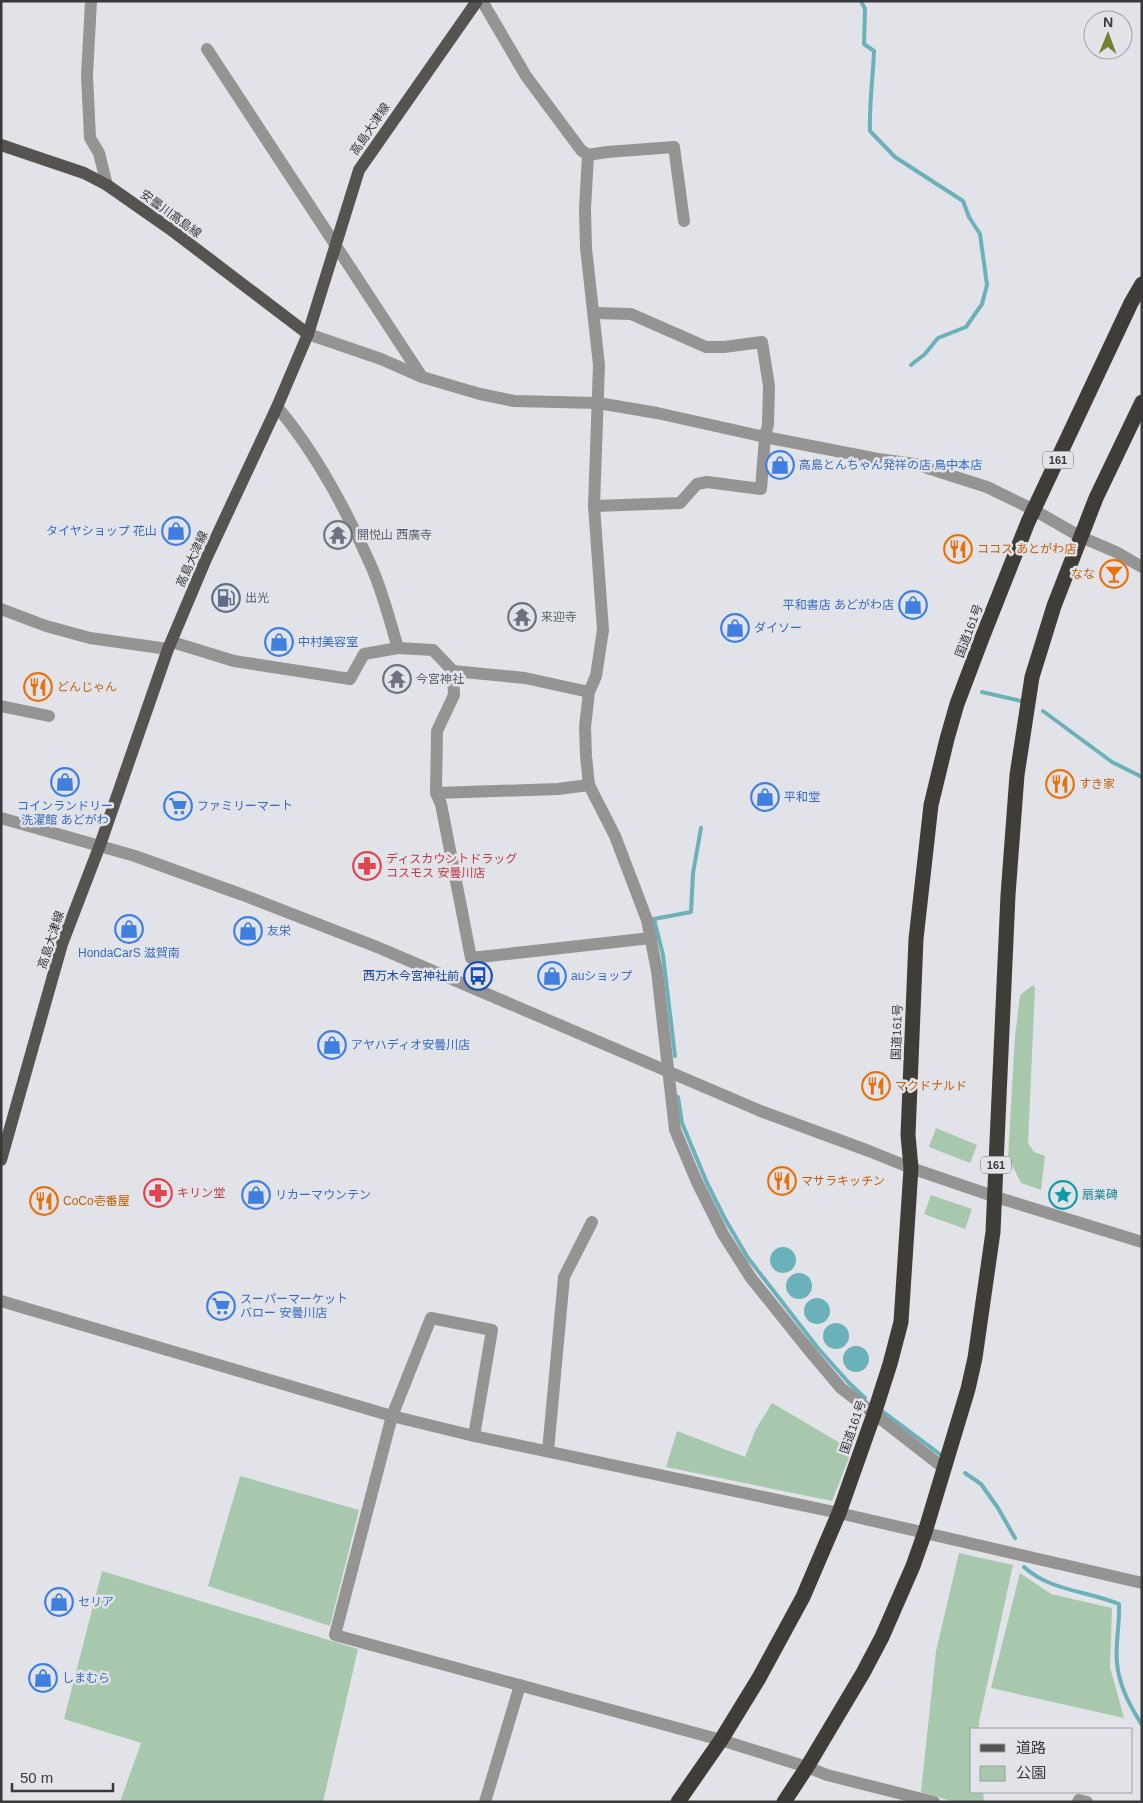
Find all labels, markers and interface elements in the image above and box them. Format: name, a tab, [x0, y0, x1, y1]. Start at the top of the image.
north arrow	[1083, 10, 1133, 60]
text: N	[1103, 14, 1113, 30]
street label: 高島大津線	[347, 100, 393, 158]
street label: 安曇川高島線	[138, 187, 204, 241]
shop icon: 高島とんちゃん発祥の店 鳥中本店	[765, 450, 795, 480]
road number: 161	[1043, 452, 1073, 468]
place label: 高島とんちゃん発祥の店 鳥中本店	[799, 458, 982, 472]
shop icon: タイヤショップ 花山	[161, 516, 191, 546]
temple icon: 開悦山 西廣寺	[323, 520, 353, 550]
place label: タイヤショップ 花山	[46, 524, 157, 538]
place label: 開悦山 西廣寺	[357, 528, 432, 542]
street label: 高島大津線	[173, 529, 211, 589]
restaurant icon: ココス あとがわ店	[943, 534, 973, 564]
place label: ココス あとがわ店	[977, 542, 1076, 556]
bar icon: なな	[1099, 559, 1129, 589]
place label: なな	[1071, 567, 1095, 581]
fuel station icon: 出光	[211, 583, 241, 613]
shop icon: 平和書店 あどがわ店	[898, 590, 928, 620]
place label: 出光	[245, 591, 269, 605]
place label: 平和書店 あどがわ店	[783, 598, 894, 612]
temple icon: 来迎寺	[507, 602, 537, 632]
street label: 国道161号	[952, 602, 986, 660]
place label: 来迎寺	[541, 610, 577, 624]
shop icon: ダイソー	[720, 613, 750, 643]
place label: ダイソー	[754, 621, 802, 635]
shop icon: 中村美容室	[264, 627, 294, 657]
place label: 中村美容室	[298, 635, 358, 649]
temple icon: 今宮神社	[382, 664, 412, 694]
restaurant icon: どんじゃん	[23, 672, 53, 702]
place label: 今宮神社	[416, 672, 464, 686]
place label: どんじゃん	[57, 680, 117, 694]
shop icon: コインランドリー 洗濯館 あどがわ	[50, 767, 80, 797]
restaurant icon: すき家	[1045, 769, 1075, 799]
place label: すき家	[1079, 777, 1115, 791]
shop icon: 平和堂	[750, 782, 780, 812]
place label: 平和堂	[784, 790, 820, 804]
supermarket icon: ファミリーマート	[163, 791, 193, 821]
place label: コインランドリー 洗濯館 あどがわ	[17, 799, 113, 827]
place label: ファミリーマート	[197, 799, 293, 813]
pharmacy icon: ディスカウントドラッグ コスモス 安曇川店	[352, 851, 382, 881]
place label: ディスカウントドラッグ コスモス 安曇川店	[386, 852, 517, 880]
street label: 高島大津線	[35, 909, 67, 971]
shop icon: HondaCarS 滋賀南	[114, 914, 144, 944]
shop icon: 友栄	[233, 916, 263, 946]
place label: 友栄	[267, 924, 291, 938]
place label: HondaCarS 滋賀南	[78, 946, 180, 960]
bus stop icon: 西万木今宮神社前	[463, 961, 493, 991]
shop icon: auショップ	[537, 961, 567, 991]
place label: 西万木今宮神社前	[363, 969, 459, 983]
place label: auショップ	[571, 969, 632, 983]
street label: 国道161号	[889, 1004, 905, 1060]
shop icon: アヤハディオ安曇川店	[317, 1030, 347, 1060]
place label: アヤハディオ安曇川店	[351, 1038, 470, 1052]
restaurant icon: マクドナルド	[861, 1071, 891, 1101]
place label: マクドナルド	[895, 1079, 967, 1093]
road number: 161	[981, 1156, 1011, 1174]
restaurant icon: マサラキッチン	[767, 1166, 797, 1196]
place label: マサラキッチン	[801, 1174, 885, 1188]
pharmacy icon: キリン堂	[143, 1178, 173, 1208]
shop icon: リカーマウンテン	[241, 1180, 271, 1210]
place icon: 扇業碑	[1048, 1180, 1078, 1210]
restaurant icon: CoCo壱番屋	[29, 1186, 59, 1216]
place label: キリン堂	[177, 1186, 225, 1200]
place label: リカーマウンテン	[275, 1188, 371, 1202]
place label: 扇業碑	[1082, 1188, 1118, 1202]
place label: CoCo壱番屋	[63, 1194, 130, 1208]
supermarket icon: スーパーマーケット バロー 安曇川店	[206, 1291, 236, 1321]
place label: スーパーマーケット バロー 安曇川店	[240, 1292, 348, 1320]
street label: 国道161号	[837, 1398, 869, 1456]
shop icon: セリア	[44, 1587, 74, 1617]
place label: セリア	[78, 1595, 114, 1609]
shop icon: しまむら	[28, 1663, 58, 1693]
place label: しまむら	[62, 1671, 110, 1685]
legend	[970, 1728, 1133, 1793]
text: 道路	[1016, 1739, 1046, 1756]
scale bar	[12, 1760, 114, 1792]
text: 公園	[1016, 1764, 1046, 1781]
text: 50 m	[20, 1769, 53, 1786]

